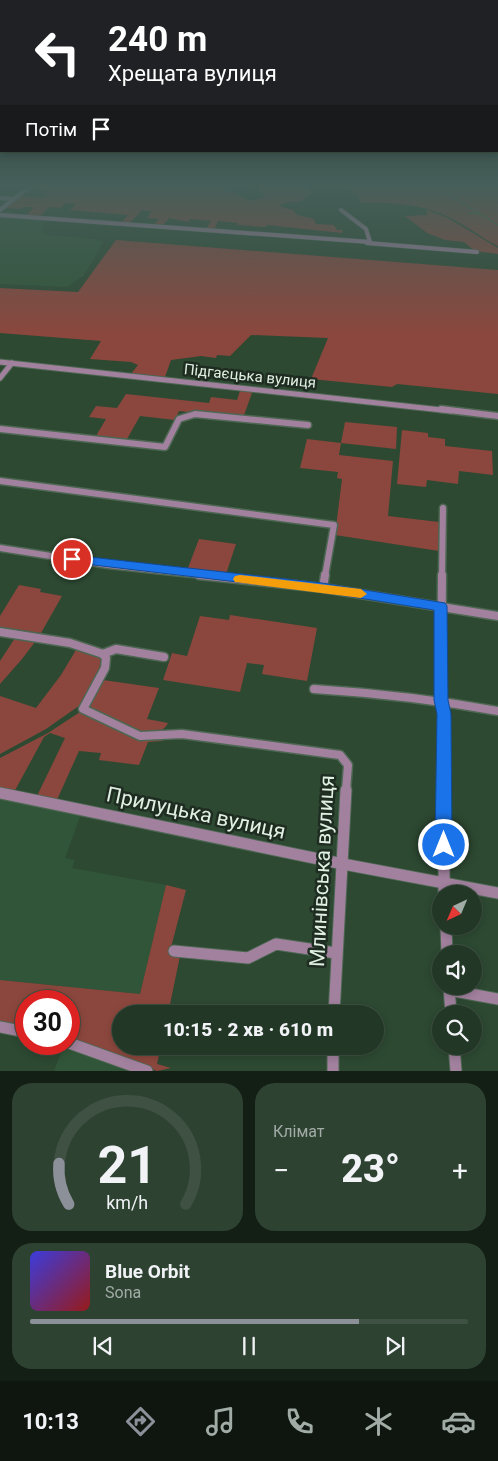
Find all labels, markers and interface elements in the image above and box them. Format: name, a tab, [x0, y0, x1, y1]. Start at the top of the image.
text: 240 m	[108, 19, 207, 60]
icon: left	[25, 20, 90, 85]
text: Хрещата вулиця	[108, 61, 277, 86]
icon: arrive	[87, 115, 115, 143]
text: Потім	[25, 118, 77, 141]
street label: Підгаєцька вулиця	[183, 360, 317, 392]
pin	[51, 538, 93, 580]
icon: arrive	[58, 545, 86, 573]
street label: Млинівська вулиця	[305, 774, 339, 968]
street label: Прилуцька вулиця	[104, 782, 288, 844]
position arrow	[417, 818, 469, 870]
north arrow	[432, 885, 482, 935]
map controls	[432, 885, 482, 1055]
button: sound	[432, 945, 482, 995]
speed limit sign: 30	[15, 990, 80, 1055]
button: search	[432, 1005, 482, 1055]
text: 10:15 · 2 хв · 610 m	[163, 1018, 333, 1041]
text: Клімат	[273, 1122, 325, 1141]
text: 21	[98, 1135, 157, 1196]
text: 23°	[341, 1147, 400, 1191]
text: −	[273, 1154, 289, 1187]
text: +	[452, 1154, 468, 1187]
text: km/h	[107, 1192, 148, 1213]
text: Blue Orbit	[105, 1260, 190, 1283]
text: Sona	[105, 1283, 141, 1302]
icon: previous	[89, 1332, 117, 1360]
icon: pause	[235, 1332, 263, 1360]
icon: next	[381, 1332, 409, 1360]
icon: directions	[123, 1404, 158, 1439]
icon: music	[203, 1404, 238, 1439]
icon: phone	[282, 1404, 317, 1439]
icon: climate	[361, 1404, 396, 1439]
icon: car	[441, 1404, 476, 1439]
text: 10:13	[22, 1409, 79, 1434]

